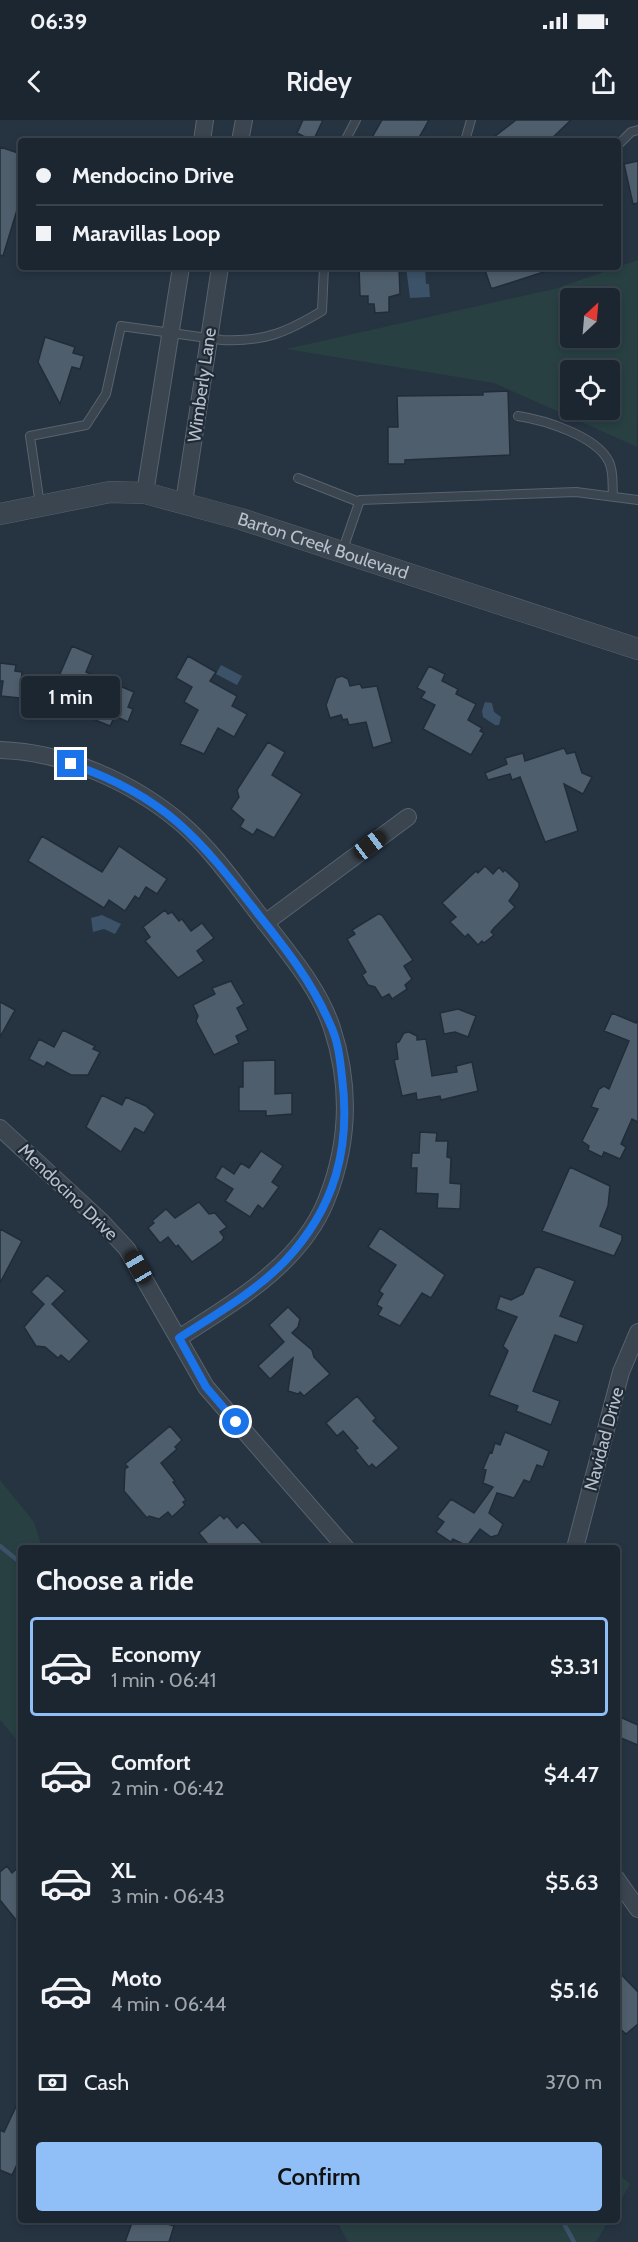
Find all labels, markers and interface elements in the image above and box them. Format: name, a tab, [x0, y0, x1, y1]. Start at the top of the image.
text: 06:39	[30, 8, 87, 35]
icon: back	[18, 65, 51, 98]
text: Ridey	[286, 65, 352, 98]
icon: share	[587, 65, 620, 98]
text: Mendocino Drive	[72, 162, 234, 189]
text: Maravillas Loop	[72, 220, 220, 247]
north arrow	[560, 288, 620, 348]
map controls	[560, 288, 620, 420]
street label: Wimberly Lane	[183, 326, 221, 444]
button: locate	[560, 360, 620, 420]
street label: Barton Creek Boulevard	[235, 508, 411, 584]
callout: 1 min	[22, 677, 121, 719]
text: 1 min	[48, 685, 93, 709]
route end	[57, 750, 84, 777]
car	[350, 827, 390, 863]
street label: Mendocino Drive	[14, 1139, 122, 1245]
car	[121, 1247, 155, 1287]
street label: Navidad Drive	[580, 1385, 628, 1493]
route start	[222, 1408, 249, 1435]
text: Choose a ride	[36, 1564, 194, 1597]
icon: car	[39, 1640, 93, 1694]
text: Economy	[111, 1641, 201, 1668]
text: $3.31	[550, 1653, 599, 1680]
text: 1 min · 06:41	[111, 1668, 216, 1692]
icon: car	[39, 1748, 93, 1802]
text: Comfort	[111, 1749, 190, 1776]
text: $4.47	[544, 1761, 599, 1788]
text: 2 min · 06:42	[111, 1776, 224, 1800]
icon: car	[39, 1856, 93, 1910]
text: XL	[111, 1857, 136, 1884]
text: $5.63	[545, 1869, 599, 1896]
text: 3 min · 06:43	[111, 1884, 225, 1908]
icon: car	[39, 1964, 93, 2018]
text: Moto	[111, 1965, 162, 1992]
text: $5.16	[550, 1977, 599, 2004]
text: 4 min · 06:44	[111, 1992, 226, 2016]
icon: cash	[36, 2066, 69, 2099]
text: Cash	[84, 2069, 129, 2096]
text: 370 m	[545, 2070, 602, 2094]
button: Confirm	[36, 2142, 602, 2211]

